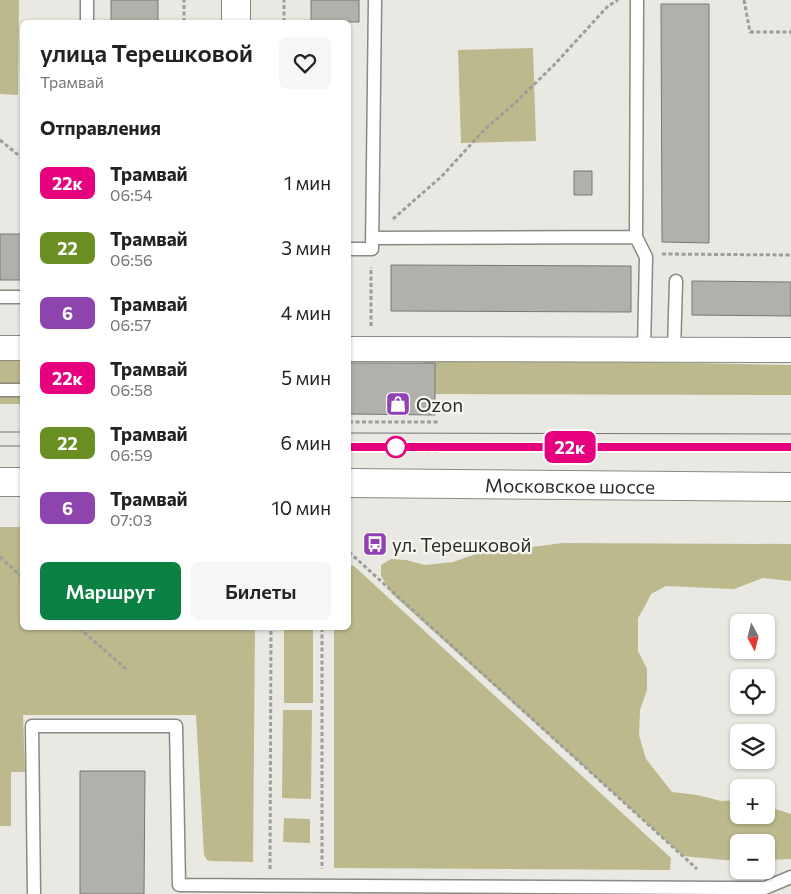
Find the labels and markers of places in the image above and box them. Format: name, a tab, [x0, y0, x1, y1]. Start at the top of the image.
shop icon: Ozon	[385, 391, 411, 417]
place label: Ozon	[416, 393, 463, 416]
unlabelled marker	[385, 436, 407, 458]
bus stop icon: ул. Терешковой	[362, 531, 388, 557]
place label: ул. Терешковой	[392, 533, 531, 556]

